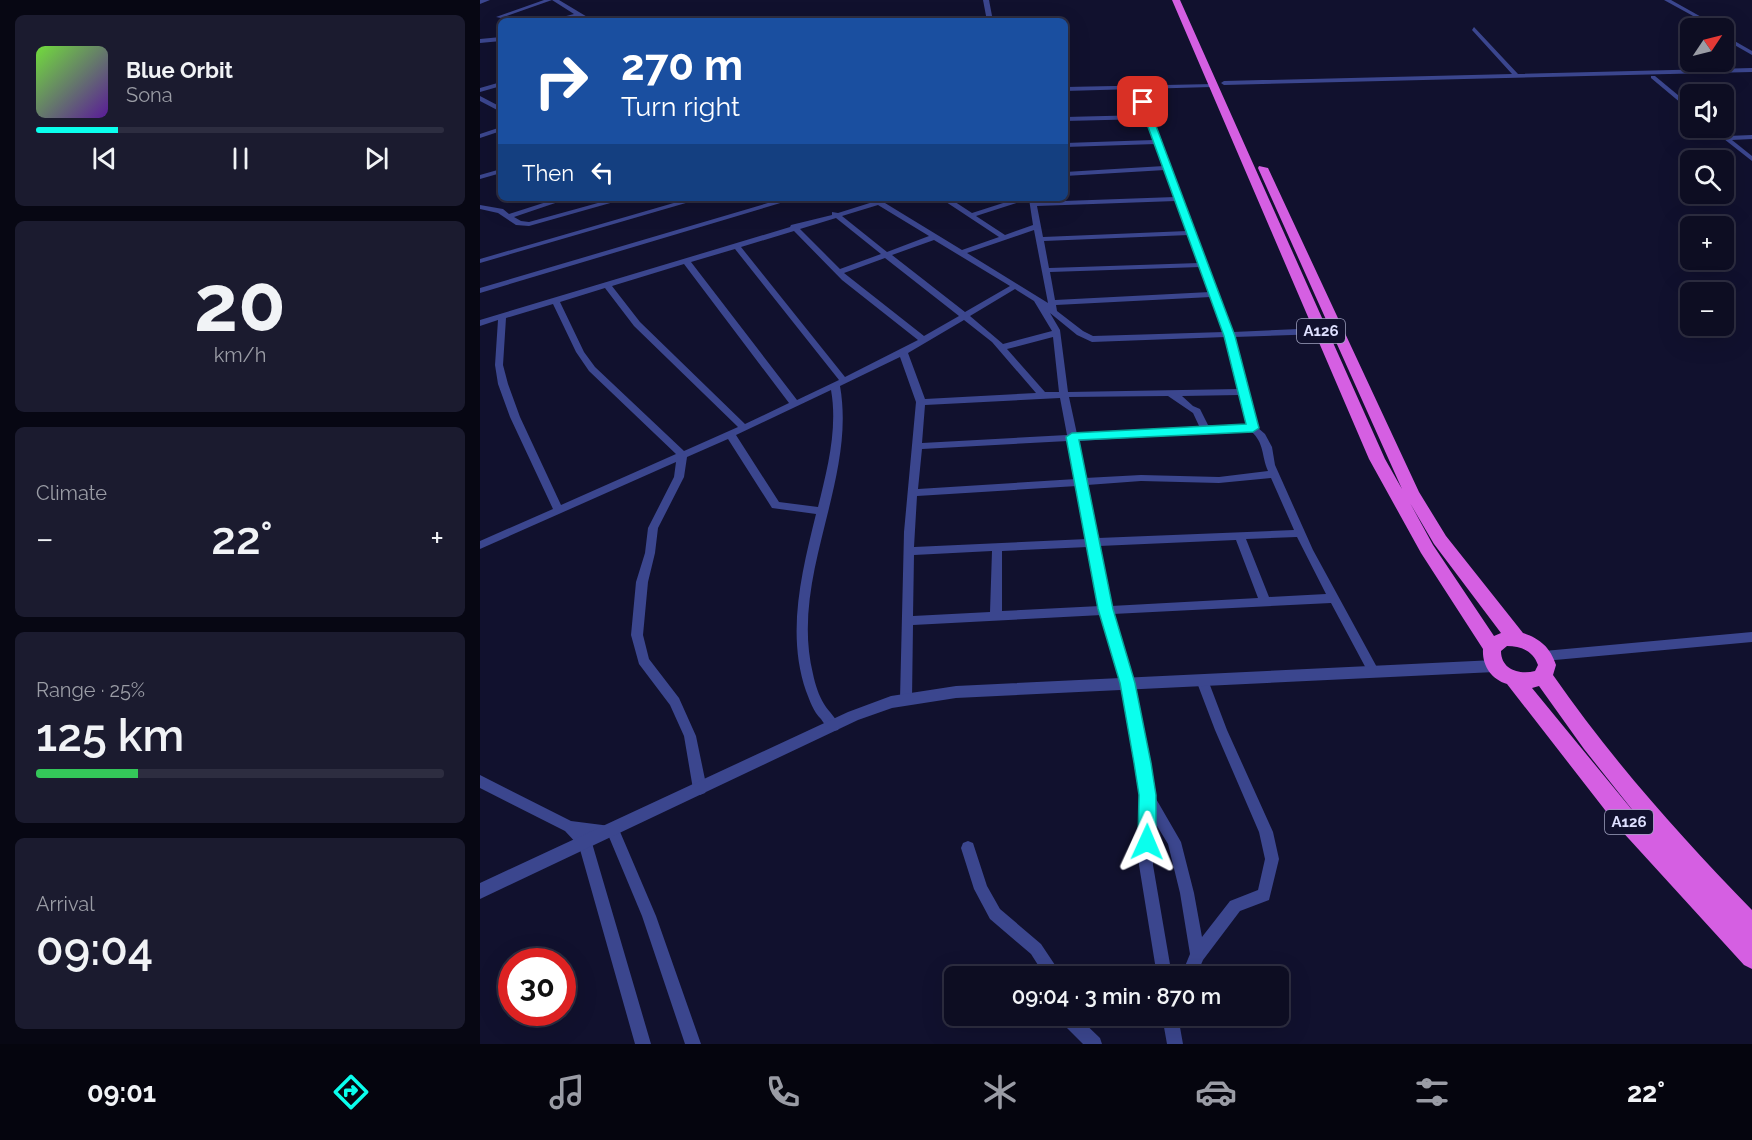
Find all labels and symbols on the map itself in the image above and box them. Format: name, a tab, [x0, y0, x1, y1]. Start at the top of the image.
north arrow	[1680, 18, 1734, 72]
pin	[1117, 76, 1168, 127]
road number: A126	[1297, 319, 1345, 343]
position arrow	[1115, 810, 1179, 874]
road number: A126	[1605, 810, 1653, 834]
speed limit sign: 30	[498, 948, 576, 1026]

